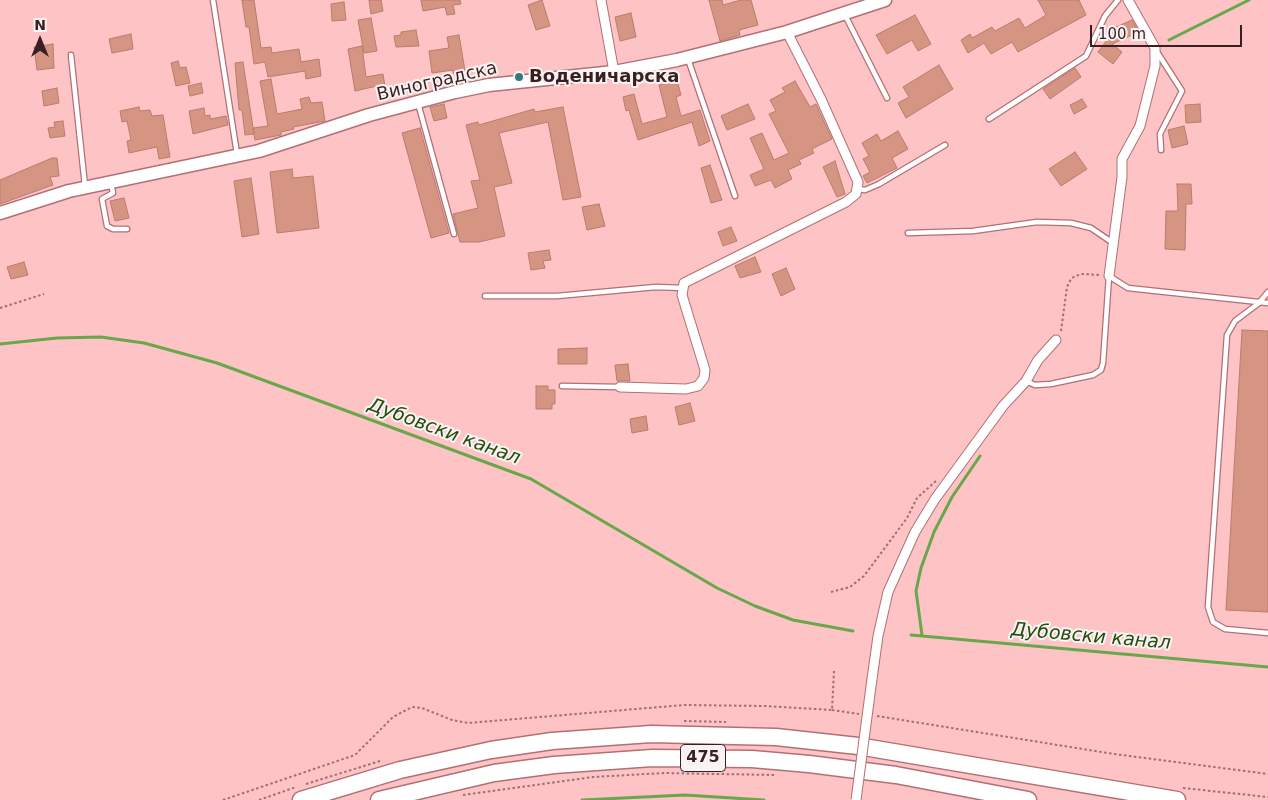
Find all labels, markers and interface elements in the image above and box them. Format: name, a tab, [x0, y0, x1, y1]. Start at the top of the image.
north arrow	[15, 15, 65, 65]
scale bar	[1093, 15, 1246, 47]
text: N	[34, 17, 46, 33]
text: 100 m	[1098, 25, 1146, 43]
street label: Виноградска	[375, 58, 499, 106]
place label: Воденичарска	[529, 66, 679, 88]
marker: Воденичарска	[513, 71, 525, 83]
water label: Дубовски канал	[365, 394, 523, 470]
water label: Дубовски канал	[1010, 619, 1172, 655]
road number: 475	[680, 744, 726, 771]

